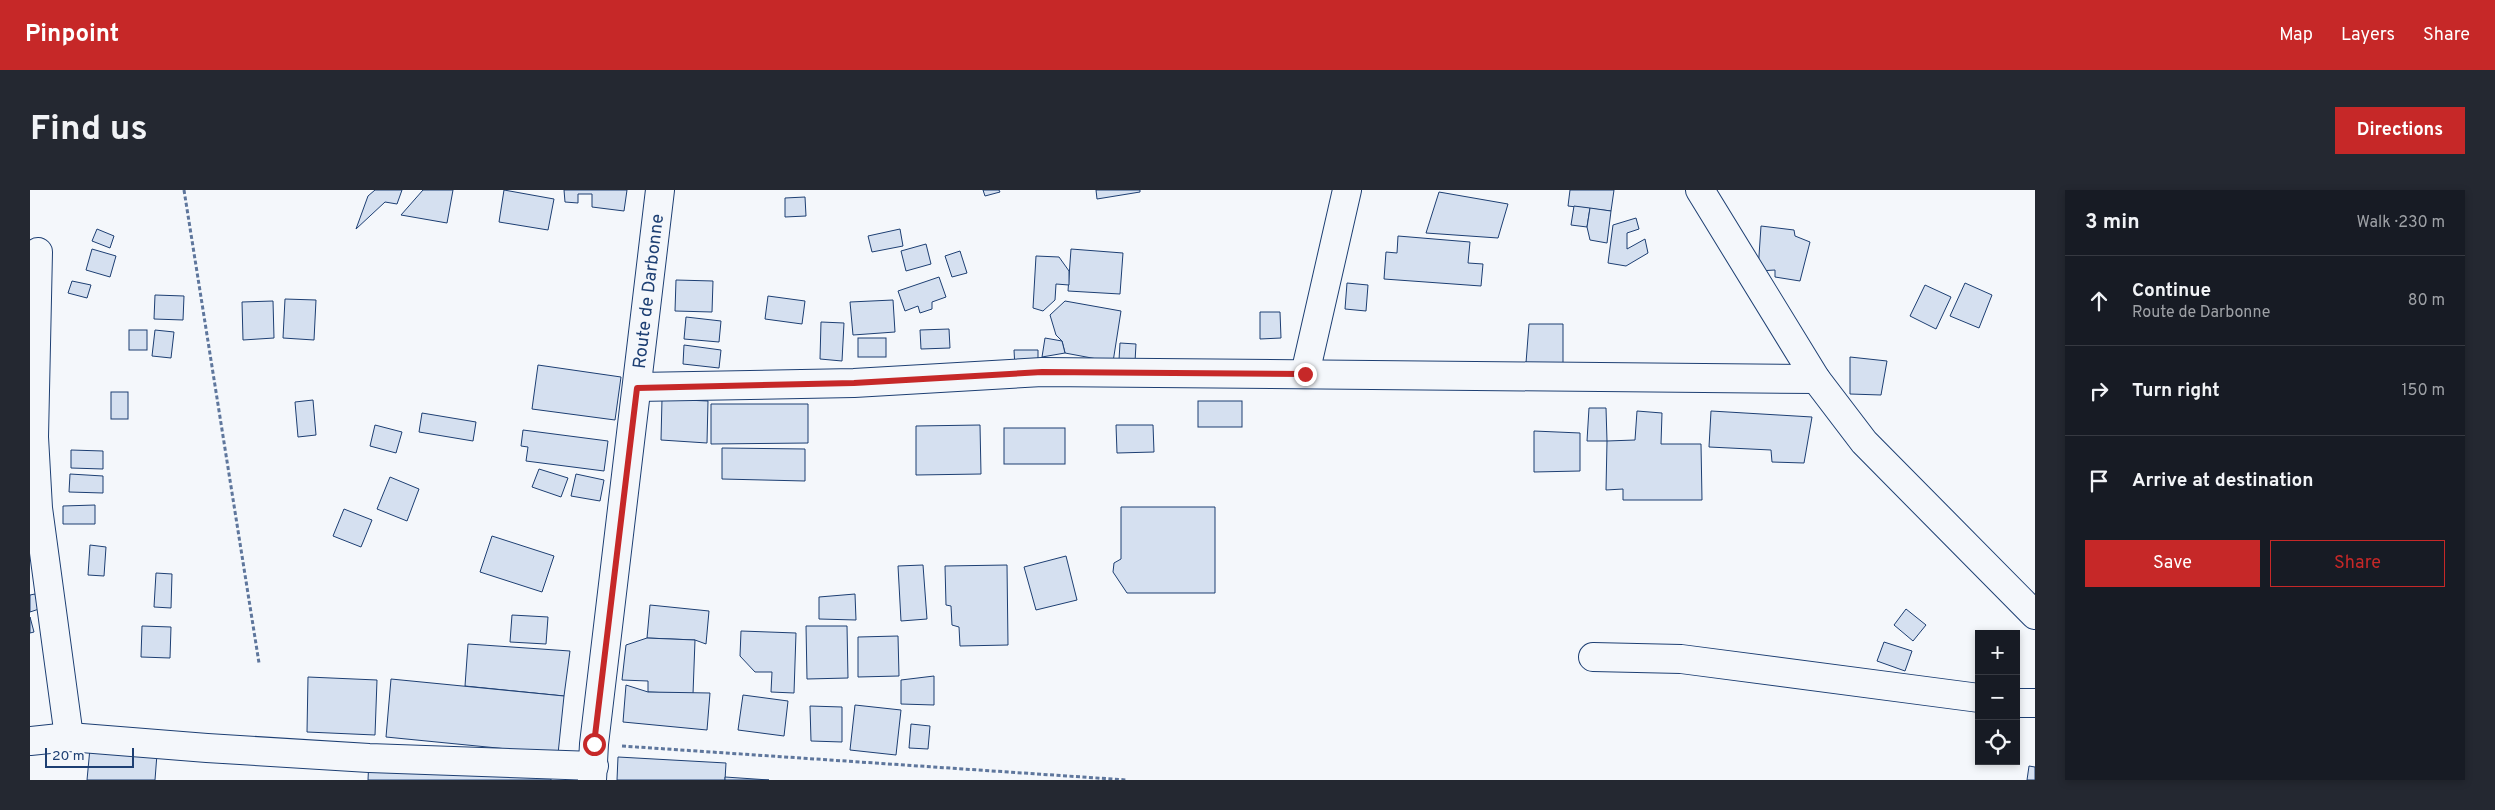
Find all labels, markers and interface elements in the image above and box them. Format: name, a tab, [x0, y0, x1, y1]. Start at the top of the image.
text: Pinpoint	[25, 20, 119, 50]
text: Map	[2279, 24, 2313, 47]
text: Layers	[2341, 24, 2395, 47]
text: Share	[2423, 24, 2470, 47]
button: Directions	[2335, 107, 2465, 154]
text: Find us	[30, 108, 148, 152]
text: 3 min	[2085, 209, 2140, 236]
street label: Route de Darbonne	[629, 213, 670, 370]
text: Walk · 230 m	[2356, 213, 2445, 233]
text: Continue	[2132, 279, 2211, 303]
icon: ahead	[2085, 287, 2113, 315]
text: 80 m	[2408, 291, 2445, 311]
text: Route de Darbonne	[2132, 303, 2270, 323]
route end	[1294, 363, 1317, 386]
icon: right	[2085, 377, 2113, 405]
text: Turn right	[2132, 379, 2220, 403]
text: 150 m	[2402, 381, 2445, 401]
icon: arrive	[2085, 467, 2113, 495]
text: Arrive at destination	[2132, 469, 2313, 493]
button: Save	[2085, 540, 2260, 587]
button: Share	[2270, 540, 2445, 587]
map controls	[1975, 630, 2020, 765]
button: +	[1975, 630, 2020, 675]
button: −	[1975, 675, 2020, 720]
button: locate	[1975, 720, 2020, 765]
route start	[583, 733, 606, 756]
scale bar	[45, 745, 134, 768]
text: 20 m	[52, 748, 85, 765]

